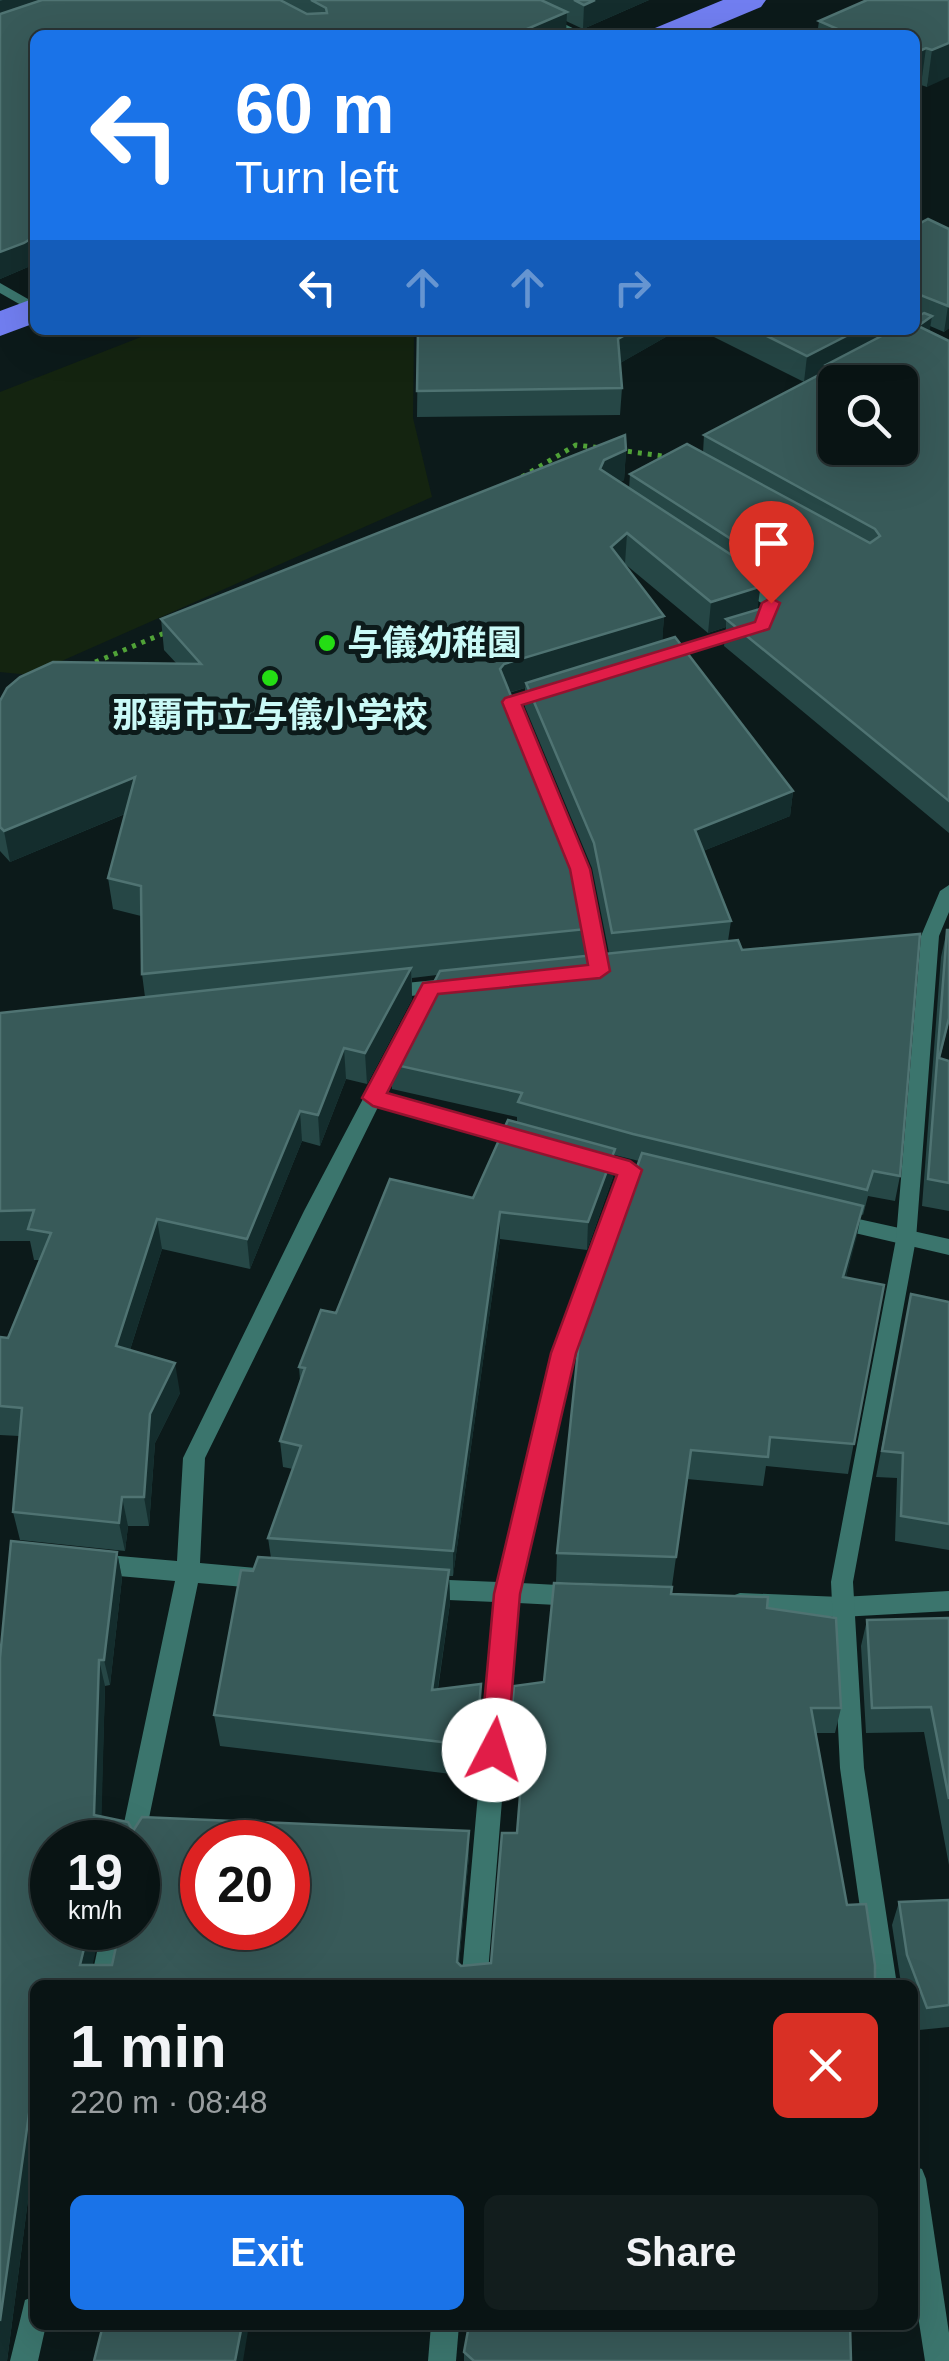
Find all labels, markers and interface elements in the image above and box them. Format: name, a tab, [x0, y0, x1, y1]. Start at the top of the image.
icon: left	[70, 70, 200, 200]
text: 60 m	[235, 70, 395, 148]
text: Turn left	[235, 152, 398, 203]
icon: left	[290, 260, 345, 315]
icon: ahead	[395, 260, 450, 315]
icon: ahead	[500, 260, 555, 315]
icon: right	[605, 260, 660, 315]
map controls	[818, 365, 918, 465]
button: search	[818, 365, 918, 465]
pin	[729, 501, 814, 604]
icon: arrive	[744, 516, 799, 571]
place label: 与儀幼稚園	[347, 623, 522, 662]
marker: 与儀幼稚園	[316, 632, 338, 654]
marker: 那覇市立与儀小学校	[259, 667, 281, 689]
place label: 那覇市立与儀小学校	[112, 695, 428, 734]
position arrow	[442, 1698, 546, 1802]
speed limit sign: 20	[180, 1820, 310, 1950]
text: 19	[67, 1845, 123, 1901]
text: km/h	[68, 1896, 122, 1924]
text: 1 min	[70, 2013, 227, 2080]
button: close	[773, 2013, 878, 2118]
text: 220 m · 08:48	[70, 2084, 267, 2120]
button: Exit	[70, 2195, 464, 2310]
button: Share	[484, 2195, 878, 2310]

